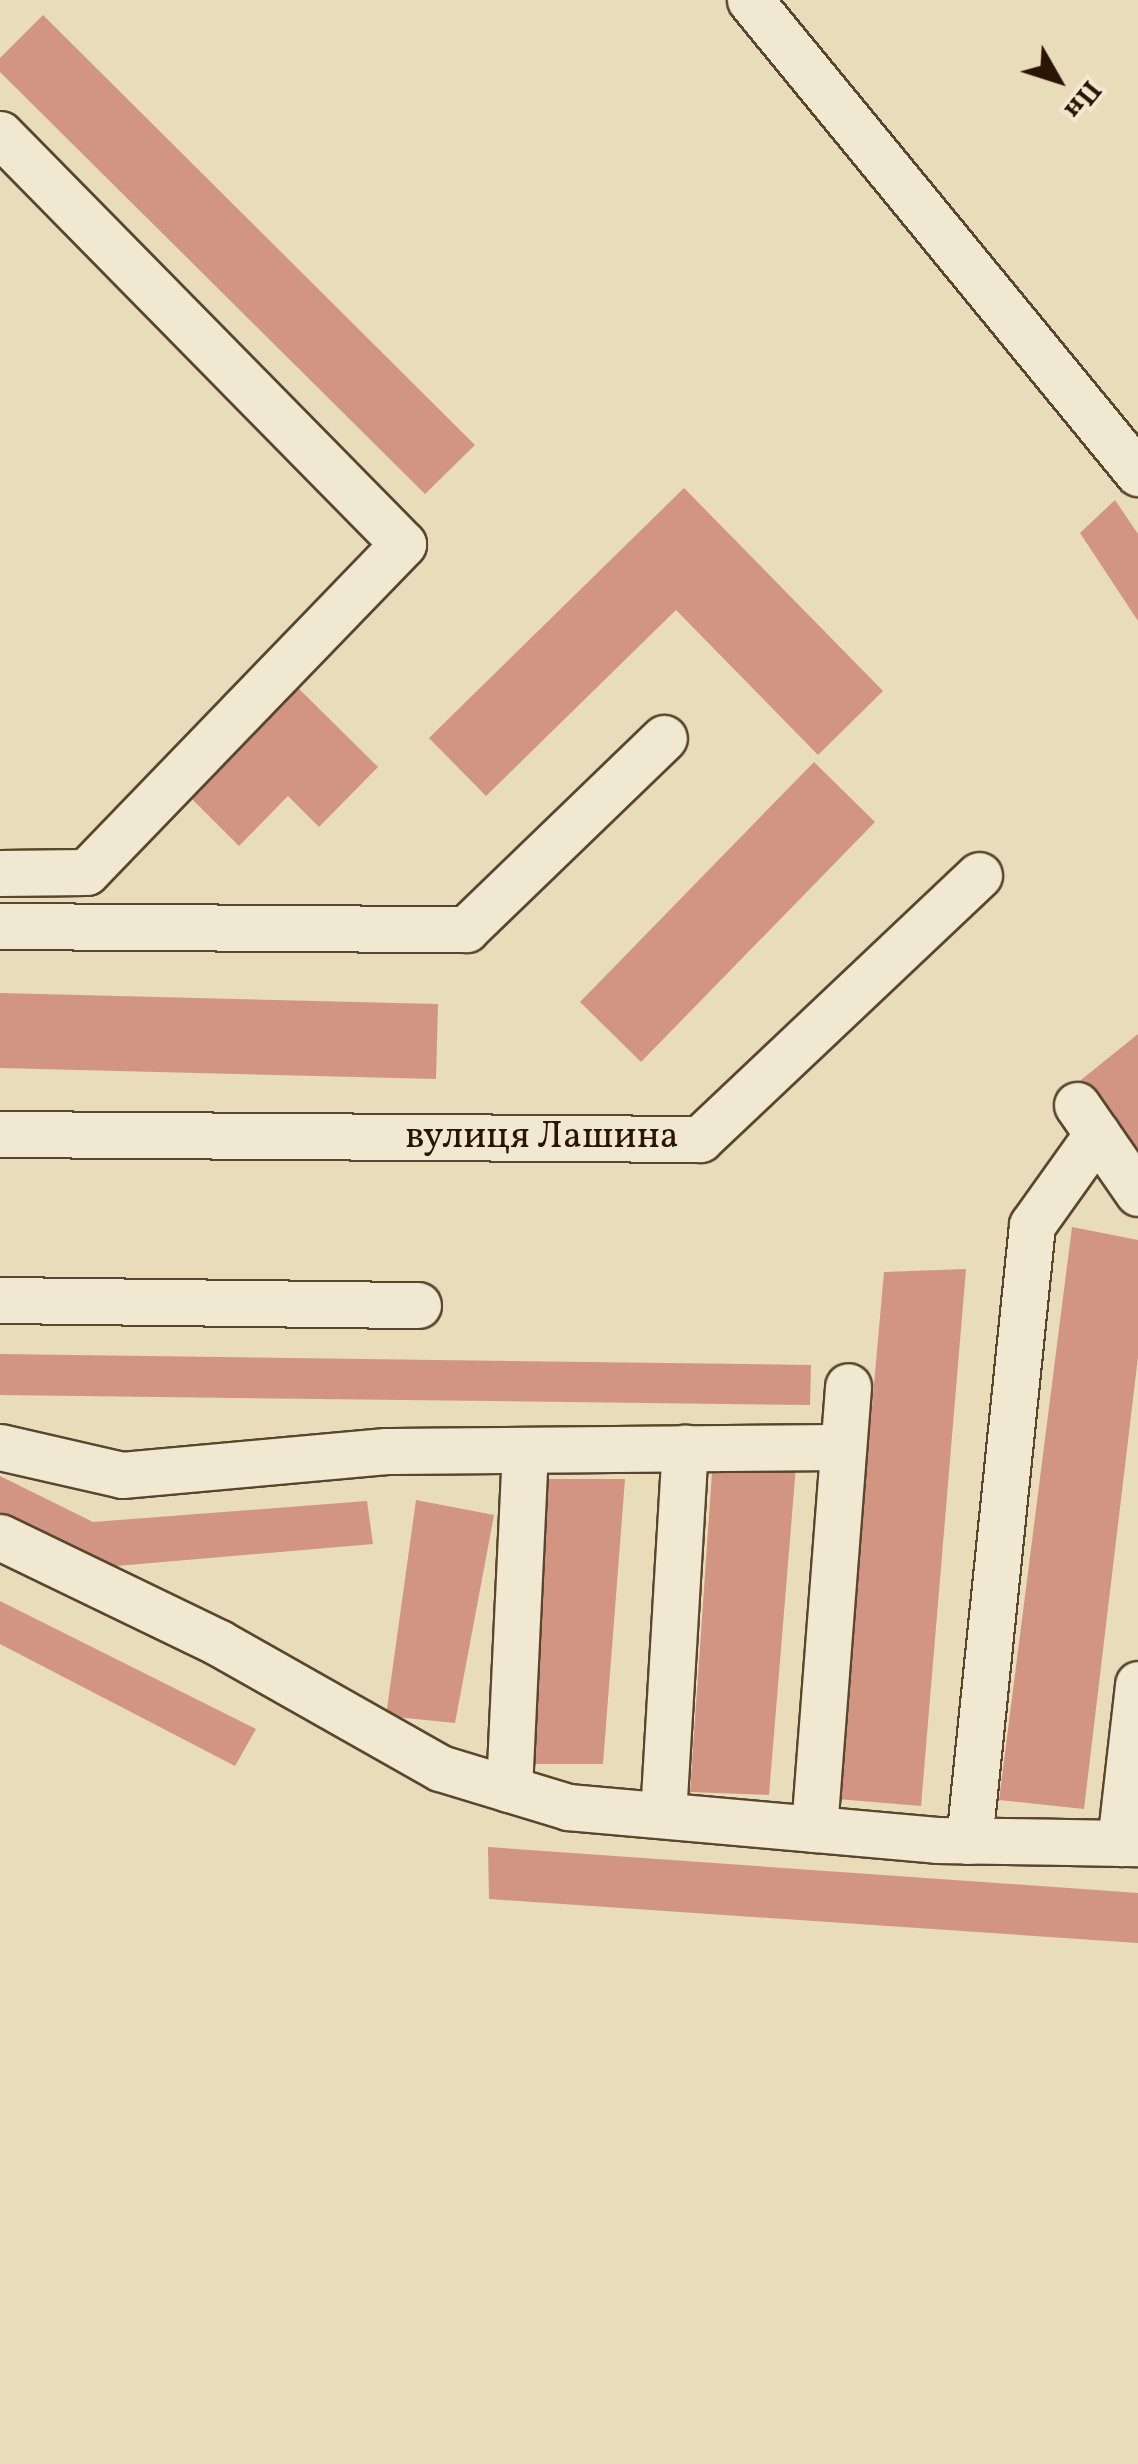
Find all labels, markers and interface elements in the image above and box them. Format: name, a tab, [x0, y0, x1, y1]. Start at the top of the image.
north arrow	[1008, 30, 1108, 130]
text: Пн	[1054, 71, 1109, 127]
street label: вулиця Лашина	[405, 1115, 679, 1161]

